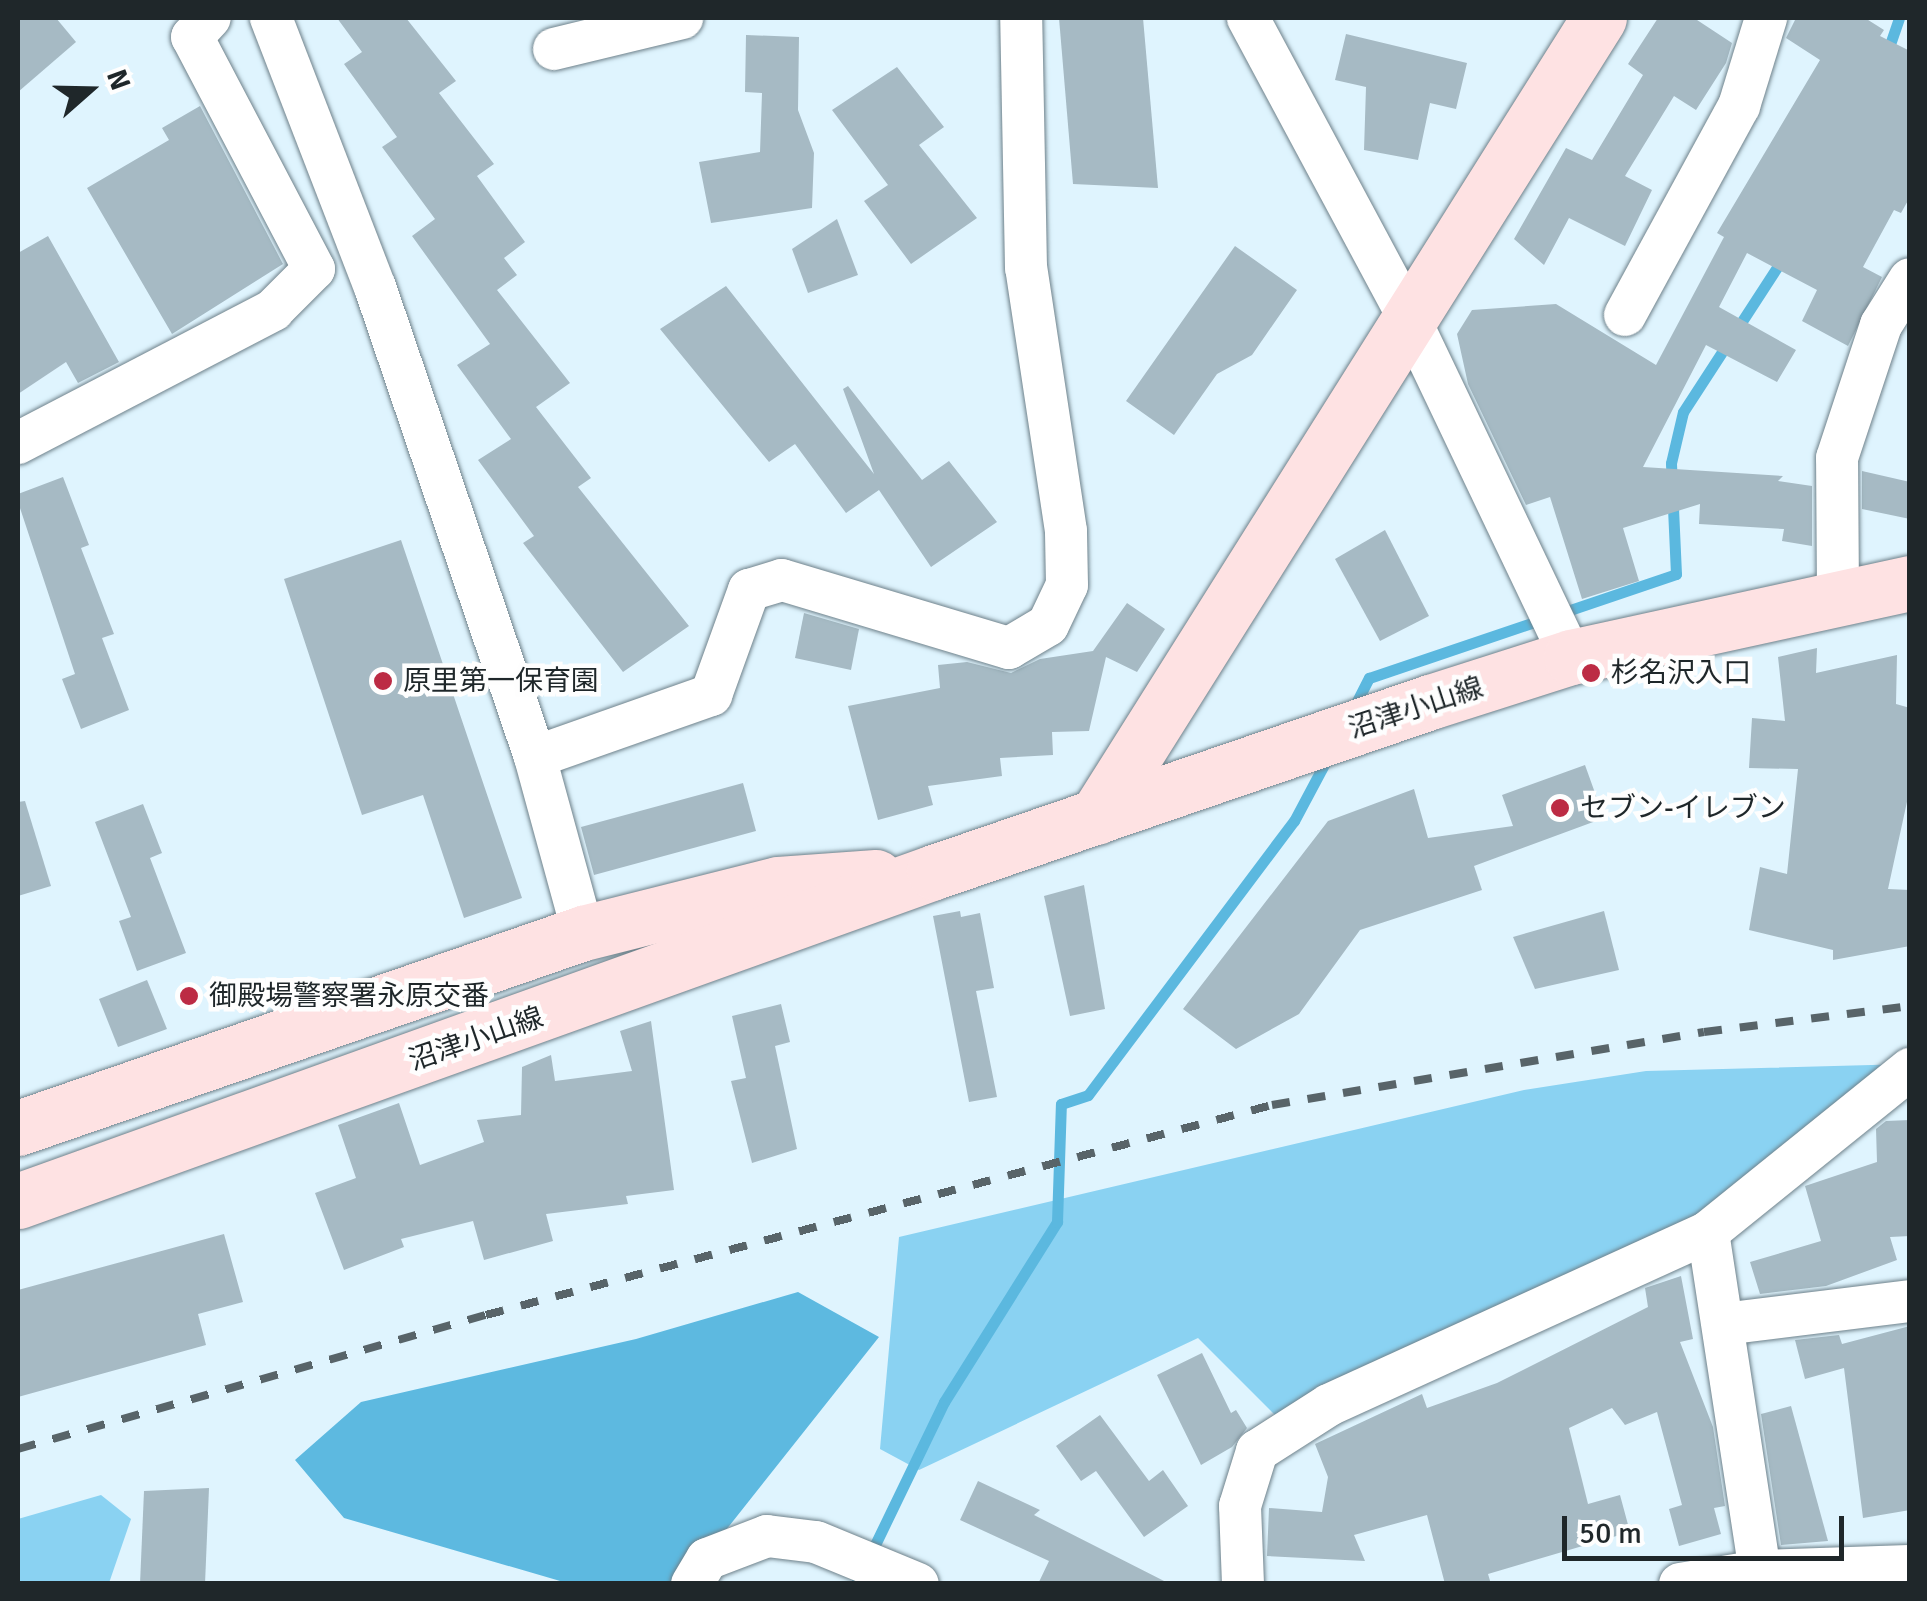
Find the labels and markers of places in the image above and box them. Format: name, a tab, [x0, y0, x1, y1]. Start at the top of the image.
place label: 杉名沢入口	[1611, 656, 1751, 690]
marker: 杉名沢入口	[1580, 662, 1602, 684]
place label: 原里第一保育園	[403, 664, 599, 698]
marker: 原里第一保育園	[372, 670, 394, 692]
place label: セブン-イレブン	[1580, 791, 1786, 825]
marker: セブン-イレブン	[1549, 797, 1571, 819]
place label: 御殿場警察署永原交番	[209, 979, 489, 1013]
marker: 御殿場警察署永原交番	[178, 985, 200, 1007]

